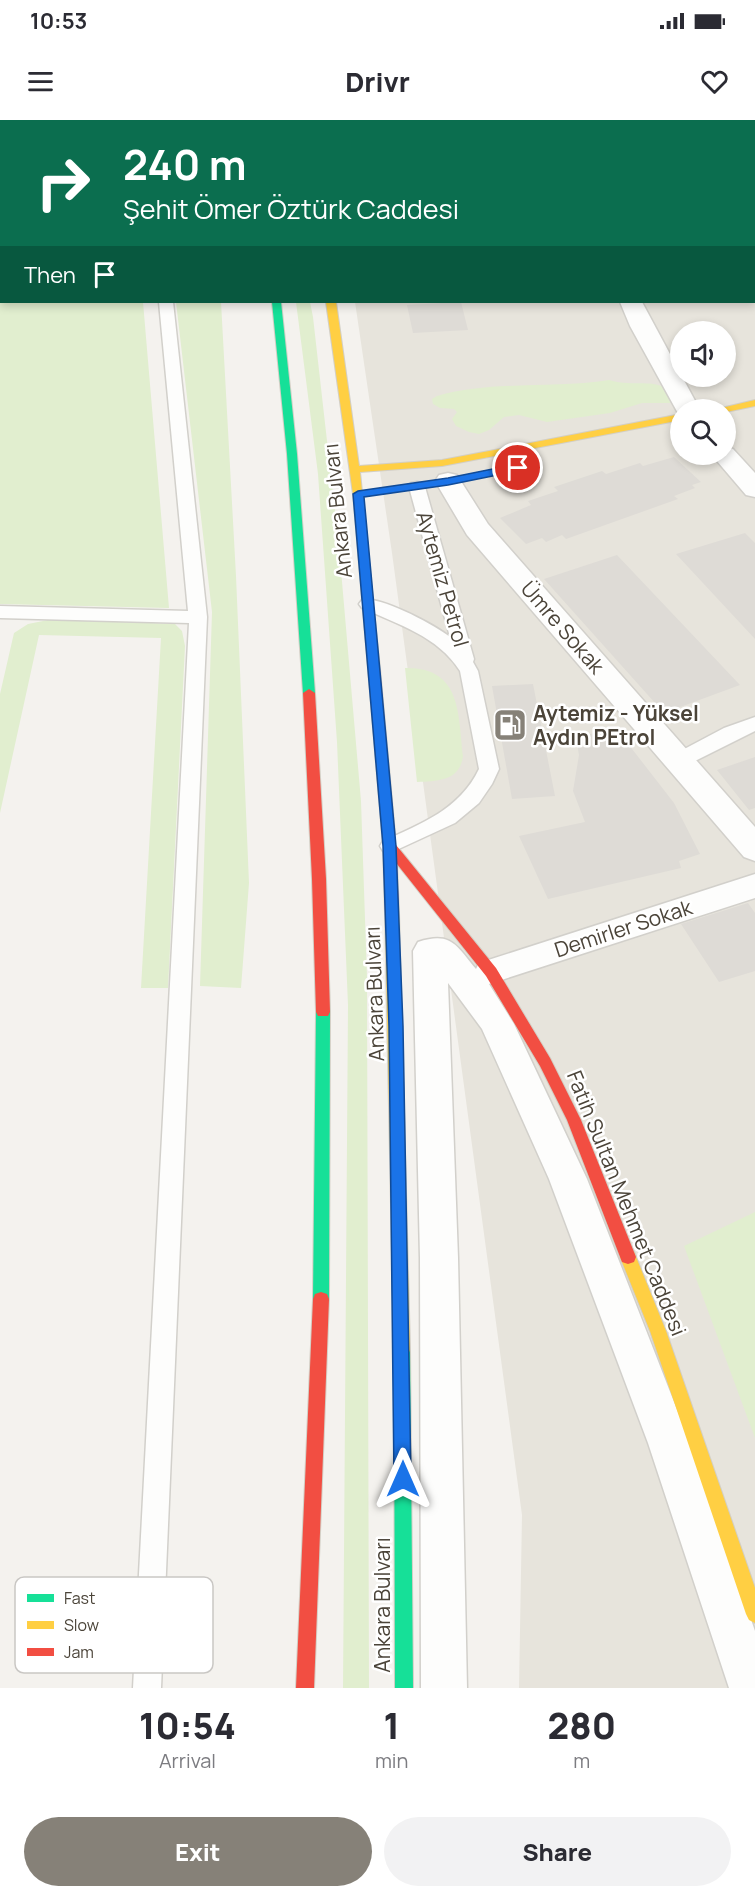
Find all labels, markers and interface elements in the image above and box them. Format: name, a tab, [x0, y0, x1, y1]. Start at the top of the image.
text: 10:53	[30, 6, 87, 36]
text: Drivr	[345, 63, 410, 100]
icon: menu	[24, 65, 57, 98]
icon: heart	[698, 65, 731, 98]
text: 240 m	[123, 135, 247, 193]
icon: right	[24, 144, 102, 222]
text: Şehit Ömer Öztürk Caddesi	[123, 190, 459, 227]
icon: arrive	[88, 258, 121, 291]
text: Then	[24, 260, 76, 290]
map controls	[670, 321, 736, 465]
button: sound	[670, 321, 736, 387]
button: search	[670, 399, 736, 465]
street label: Ankara Bulvarı	[316, 442, 358, 580]
pin	[492, 442, 543, 493]
icon: arrive	[501, 451, 534, 484]
street label: Aytemiz Petrol	[410, 508, 476, 650]
street label: Ümre Sokak	[515, 575, 611, 680]
place label: Aytemiz - Yüksel Aydın PEtrol	[533, 699, 699, 751]
fuel station icon: Aytemiz - Yüksel Aydın PEtrol	[492, 707, 528, 743]
street label: Demirler Sokak	[551, 892, 696, 963]
street label: Ankara Bulvarı	[358, 926, 390, 1062]
street label: Fatih Sultan Mehmet Caddesi	[561, 1066, 693, 1340]
position arrow	[371, 1447, 435, 1511]
street label: Ankara Bulvarı	[368, 1537, 396, 1673]
legend	[15, 1577, 213, 1673]
text: Fast	[64, 1587, 95, 1609]
text: Slow	[64, 1614, 99, 1636]
text: Jam	[64, 1641, 94, 1663]
text: 10:54	[139, 1701, 236, 1750]
text: 1	[383, 1701, 400, 1750]
text: 280	[547, 1701, 616, 1750]
text: Arrival	[159, 1747, 216, 1774]
text: min	[375, 1747, 408, 1774]
text: m	[573, 1747, 590, 1774]
button: Exit	[24, 1817, 372, 1886]
button: Share	[384, 1817, 731, 1886]

